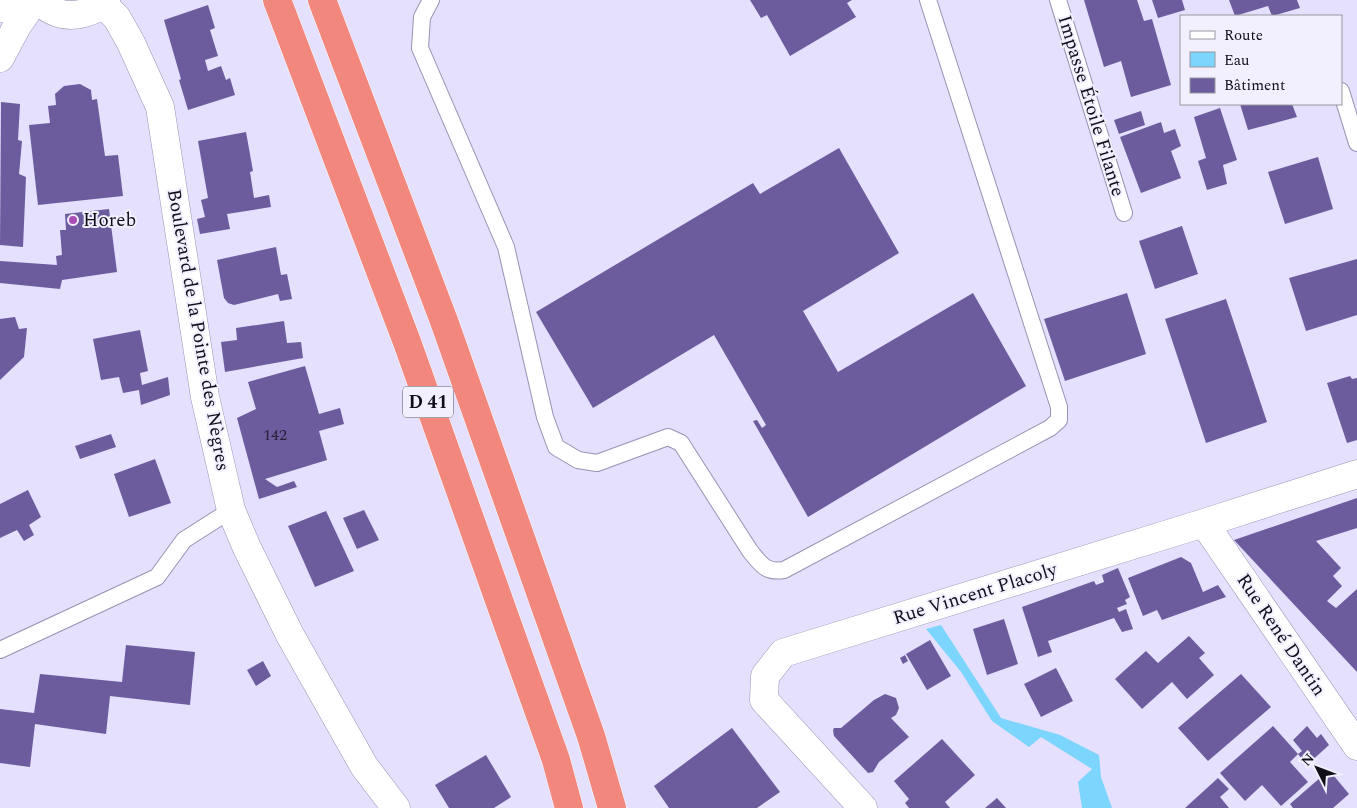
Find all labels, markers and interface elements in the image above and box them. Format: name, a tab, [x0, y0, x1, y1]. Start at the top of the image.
street label: Impasse Étoile Filante	[1050, 12, 1132, 200]
legend	[1180, 15, 1342, 105]
text: Route	[1224, 24, 1263, 47]
text: Eau	[1224, 49, 1250, 72]
text: Bâtiment	[1224, 74, 1285, 97]
street label: Boulevard de la Pointe des Nègres	[159, 187, 237, 473]
place label: Horeb	[83, 206, 136, 235]
marker: Horeb	[67, 214, 79, 226]
road number: D 41	[403, 387, 453, 418]
house number: 142	[263, 423, 287, 447]
street label: Rue Vincent Placoly	[889, 555, 1061, 633]
street label: Rue René Dantin	[1229, 568, 1333, 702]
north arrow	[1292, 743, 1342, 793]
text: N	[1296, 748, 1319, 771]

